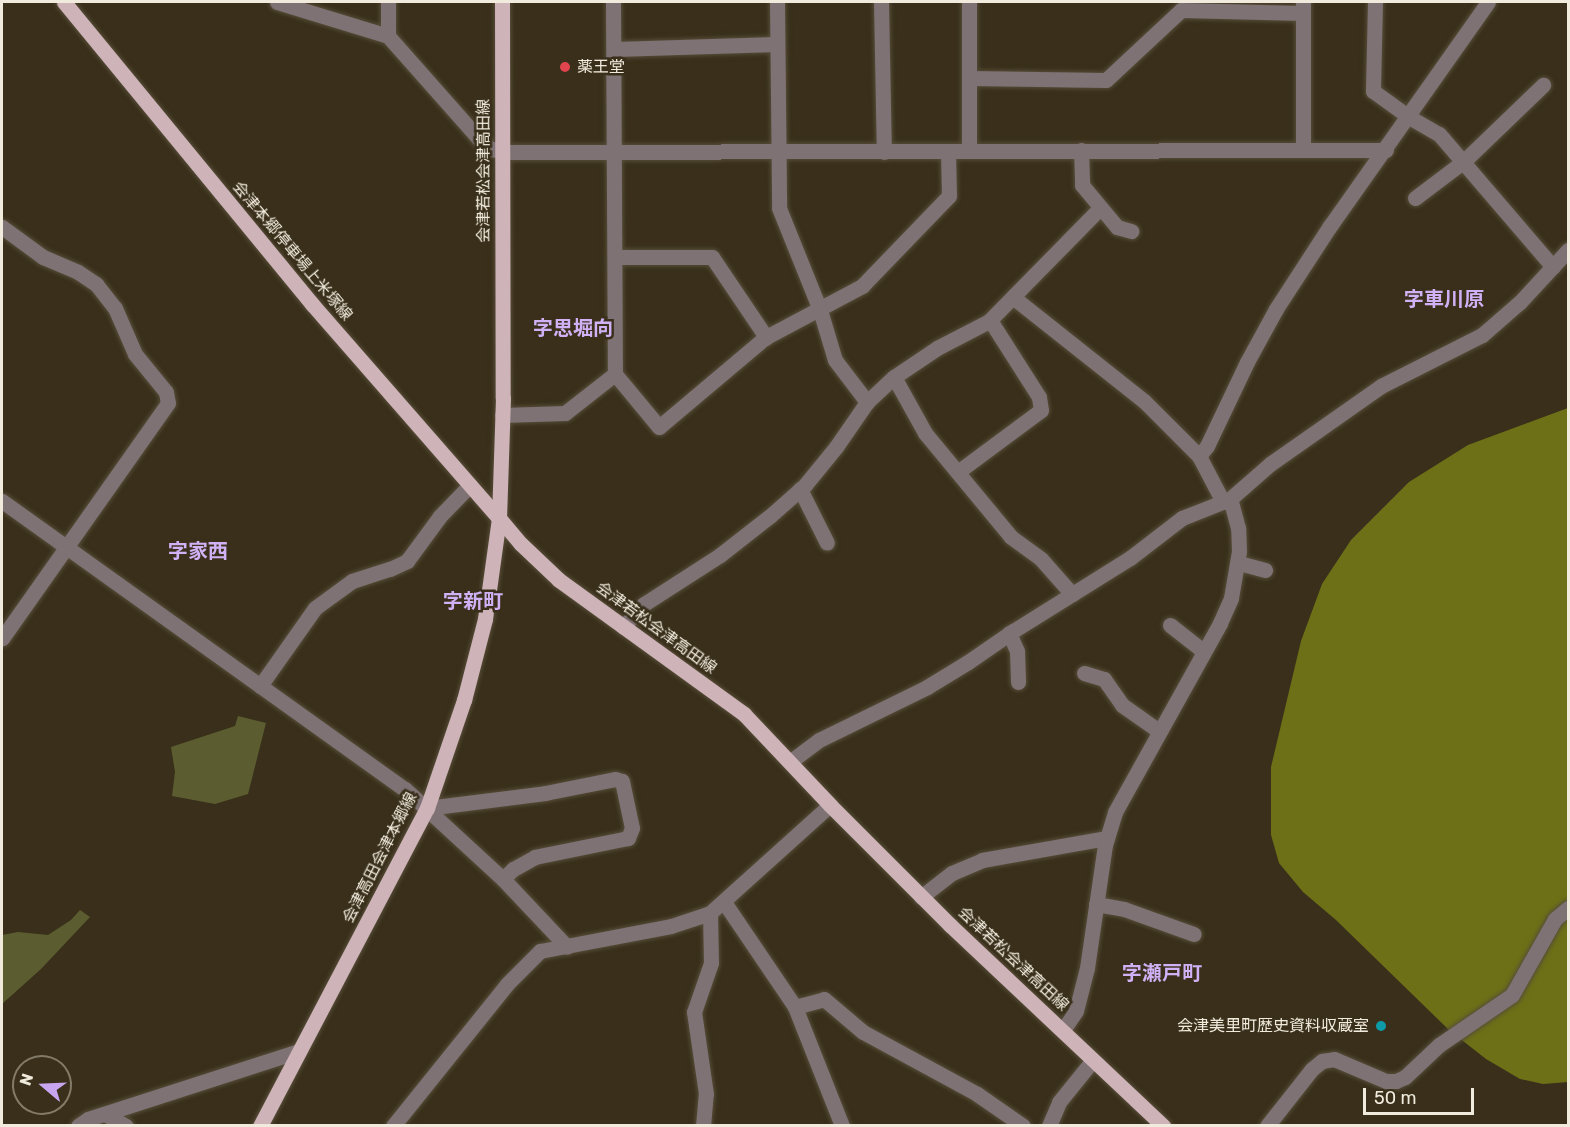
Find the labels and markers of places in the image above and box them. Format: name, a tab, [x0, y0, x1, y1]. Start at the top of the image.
place label: 薬王堂	[577, 57, 625, 77]
marker: 薬王堂	[558, 60, 572, 74]
place label: 会津美里町歴史資料収蔵室	[1177, 1016, 1369, 1036]
marker: 会津美里町歴史資料収蔵室	[1374, 1019, 1388, 1033]

